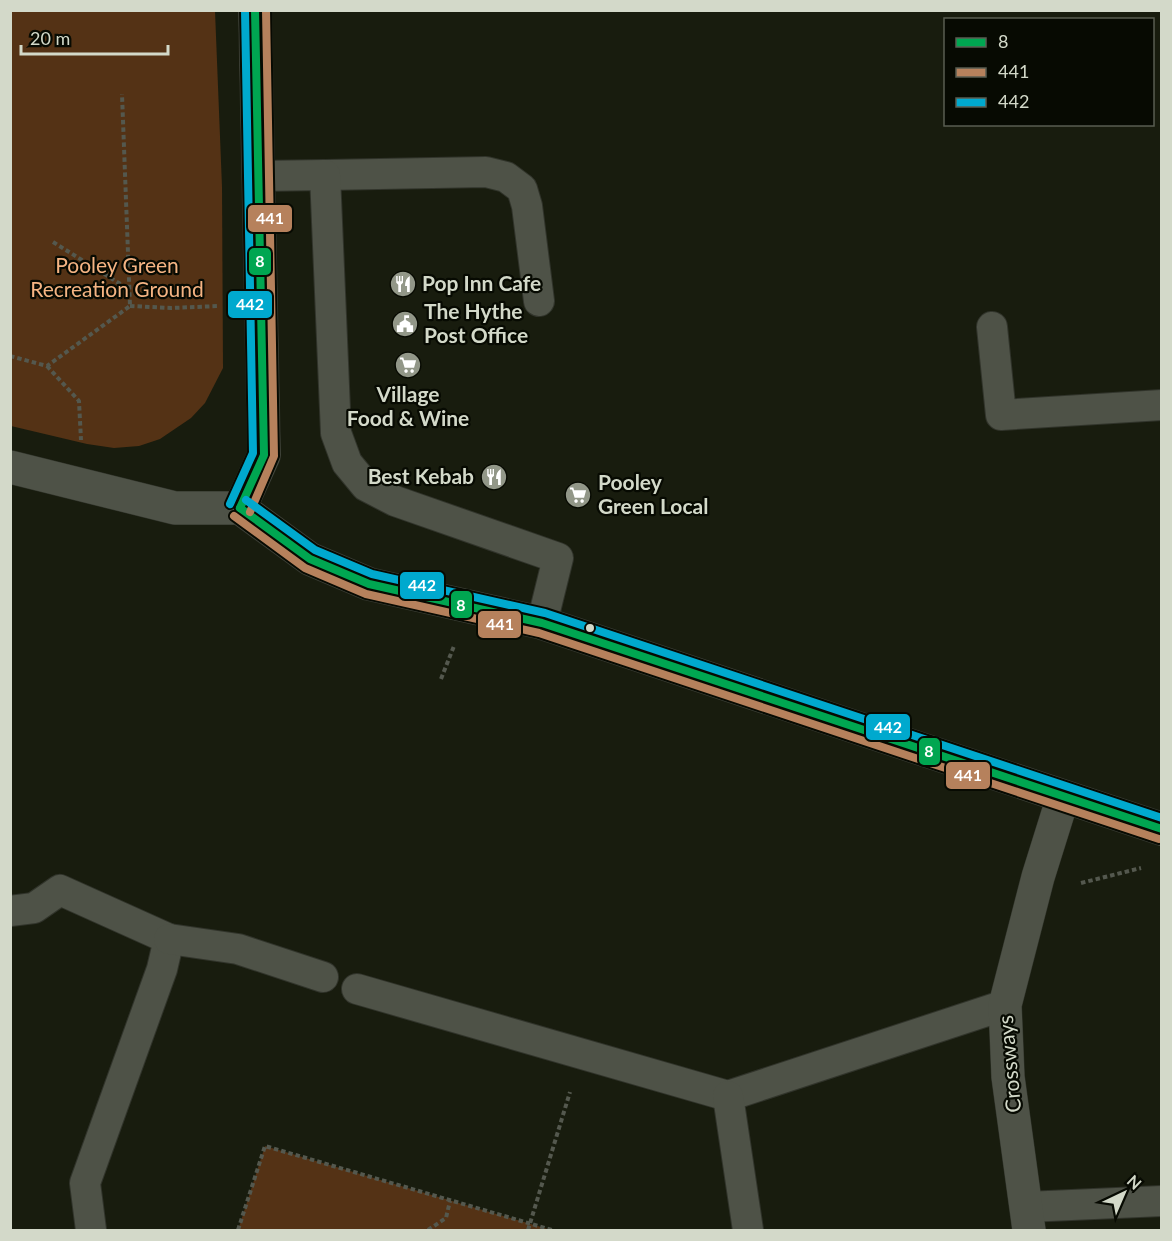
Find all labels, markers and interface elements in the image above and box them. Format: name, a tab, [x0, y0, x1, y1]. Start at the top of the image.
scale bar	[21, 18, 168, 56]
legend	[944, 18, 1154, 126]
text: 20 m	[30, 27, 70, 49]
text: 8	[998, 30, 1008, 52]
text: 441	[998, 60, 1029, 82]
text: 442	[998, 90, 1029, 112]
line badge: 441	[247, 204, 293, 233]
text: 441	[256, 208, 284, 227]
line badge: 8	[248, 247, 272, 276]
text: 8	[255, 251, 265, 270]
park label: Pooley Green Recreation Ground	[30, 252, 204, 301]
restaurant icon: Pop Inn Cafe	[388, 269, 418, 299]
place label: Pop Inn Cafe	[422, 270, 541, 295]
line badge: 442	[227, 290, 273, 319]
text: 442	[236, 294, 264, 313]
place label: The Hythe Post Office	[424, 298, 528, 347]
public building icon: The Hythe Post Office	[390, 309, 420, 339]
supermarket icon: Village Food & Wine	[393, 350, 423, 380]
place label: Village Food & Wine	[347, 381, 469, 430]
restaurant icon: Best Kebab	[479, 462, 509, 492]
place label: Best Kebab	[368, 463, 474, 488]
place label: Pooley Green Local	[598, 469, 708, 518]
supermarket icon: Pooley Green Local	[563, 480, 593, 510]
line badge: 442	[399, 571, 445, 600]
text: 442	[408, 575, 436, 594]
line badge: 8	[450, 590, 473, 619]
text: 8	[456, 595, 466, 614]
line badge: 441	[477, 610, 522, 639]
text: 441	[486, 614, 514, 633]
unlabelled marker	[584, 622, 596, 634]
line badge: 442	[865, 713, 911, 741]
text: 442	[874, 717, 902, 736]
line badge: 8	[918, 737, 941, 766]
text: 8	[924, 741, 934, 760]
line badge: 441	[945, 761, 991, 790]
text: 441	[954, 765, 982, 784]
street label: Crossways	[992, 1014, 1025, 1114]
north arrow	[1094, 1163, 1154, 1223]
text: N	[1124, 1171, 1146, 1193]

